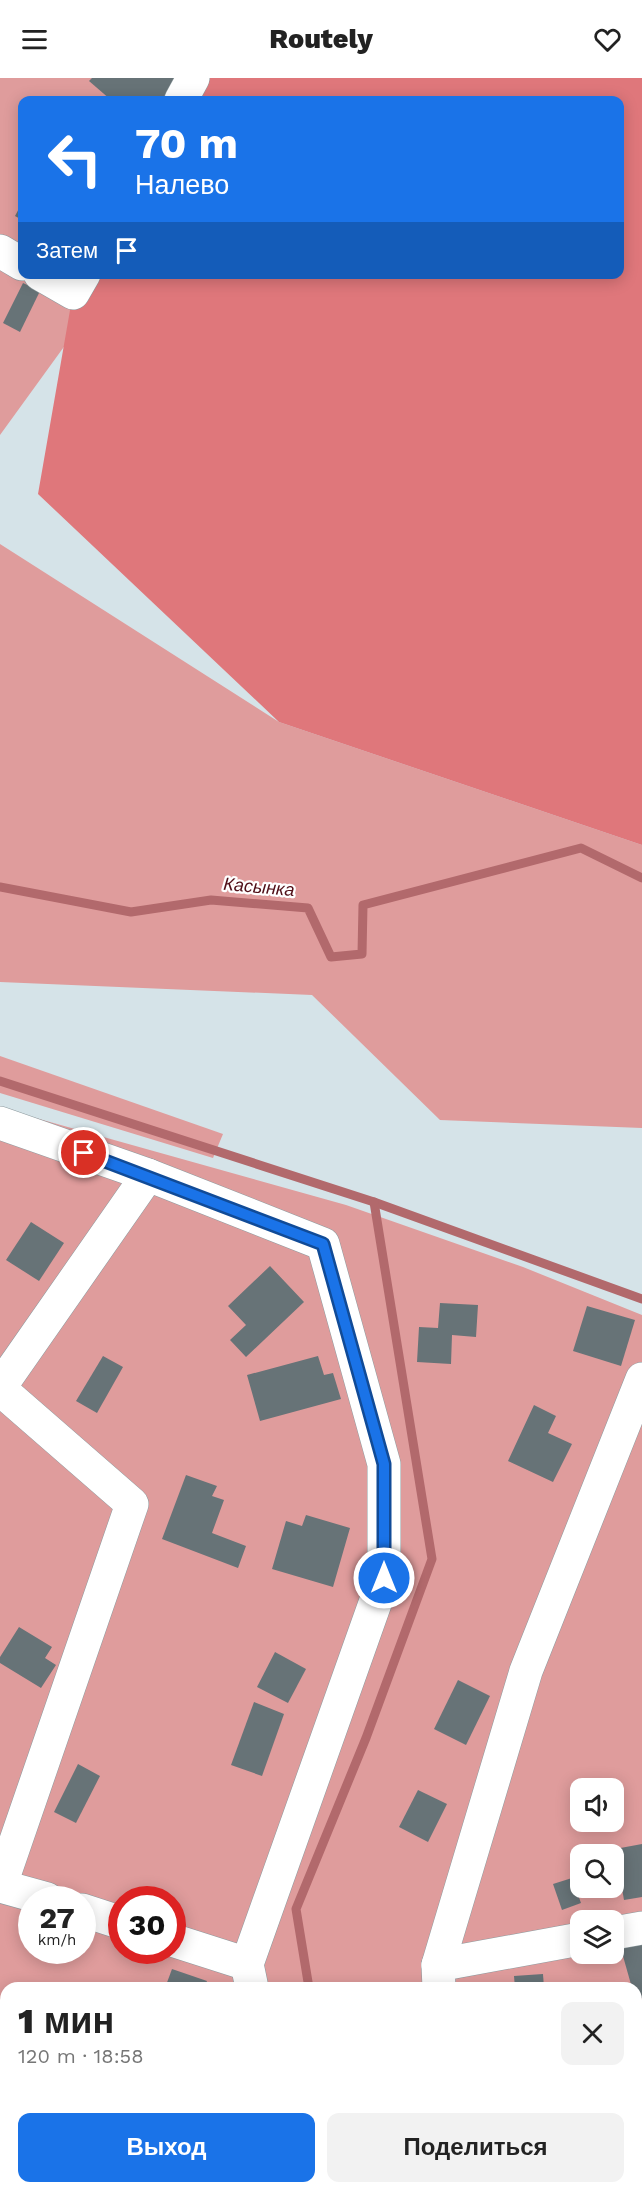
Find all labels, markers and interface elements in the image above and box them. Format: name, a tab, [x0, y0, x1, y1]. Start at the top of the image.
icon: menu	[18, 23, 51, 56]
text: Routely	[269, 23, 373, 55]
icon: heart	[591, 23, 624, 56]
text: 70 m	[135, 119, 238, 168]
icon: left	[36, 120, 114, 198]
text: Налево	[135, 169, 229, 201]
icon: arrive	[110, 234, 143, 267]
text: Затем	[36, 238, 98, 263]
water label: Касынка	[223, 873, 295, 900]
pin	[58, 1127, 109, 1178]
icon: arrive	[67, 1136, 100, 1169]
position arrow	[352, 1546, 416, 1610]
map controls	[570, 1778, 624, 1964]
button: sound	[570, 1778, 624, 1832]
button: search	[570, 1844, 624, 1898]
speed limit sign: 30	[108, 1886, 186, 1964]
text: 27	[39, 1900, 75, 1935]
button: layers	[570, 1910, 624, 1964]
text: km/h	[38, 1931, 76, 1949]
text: 1 мин	[18, 2000, 114, 2042]
button: close	[561, 2002, 624, 2065]
text: 120 m · 18:58	[18, 2044, 144, 2068]
button: Выход	[18, 2113, 315, 2182]
button: Поделиться	[327, 2113, 624, 2182]

